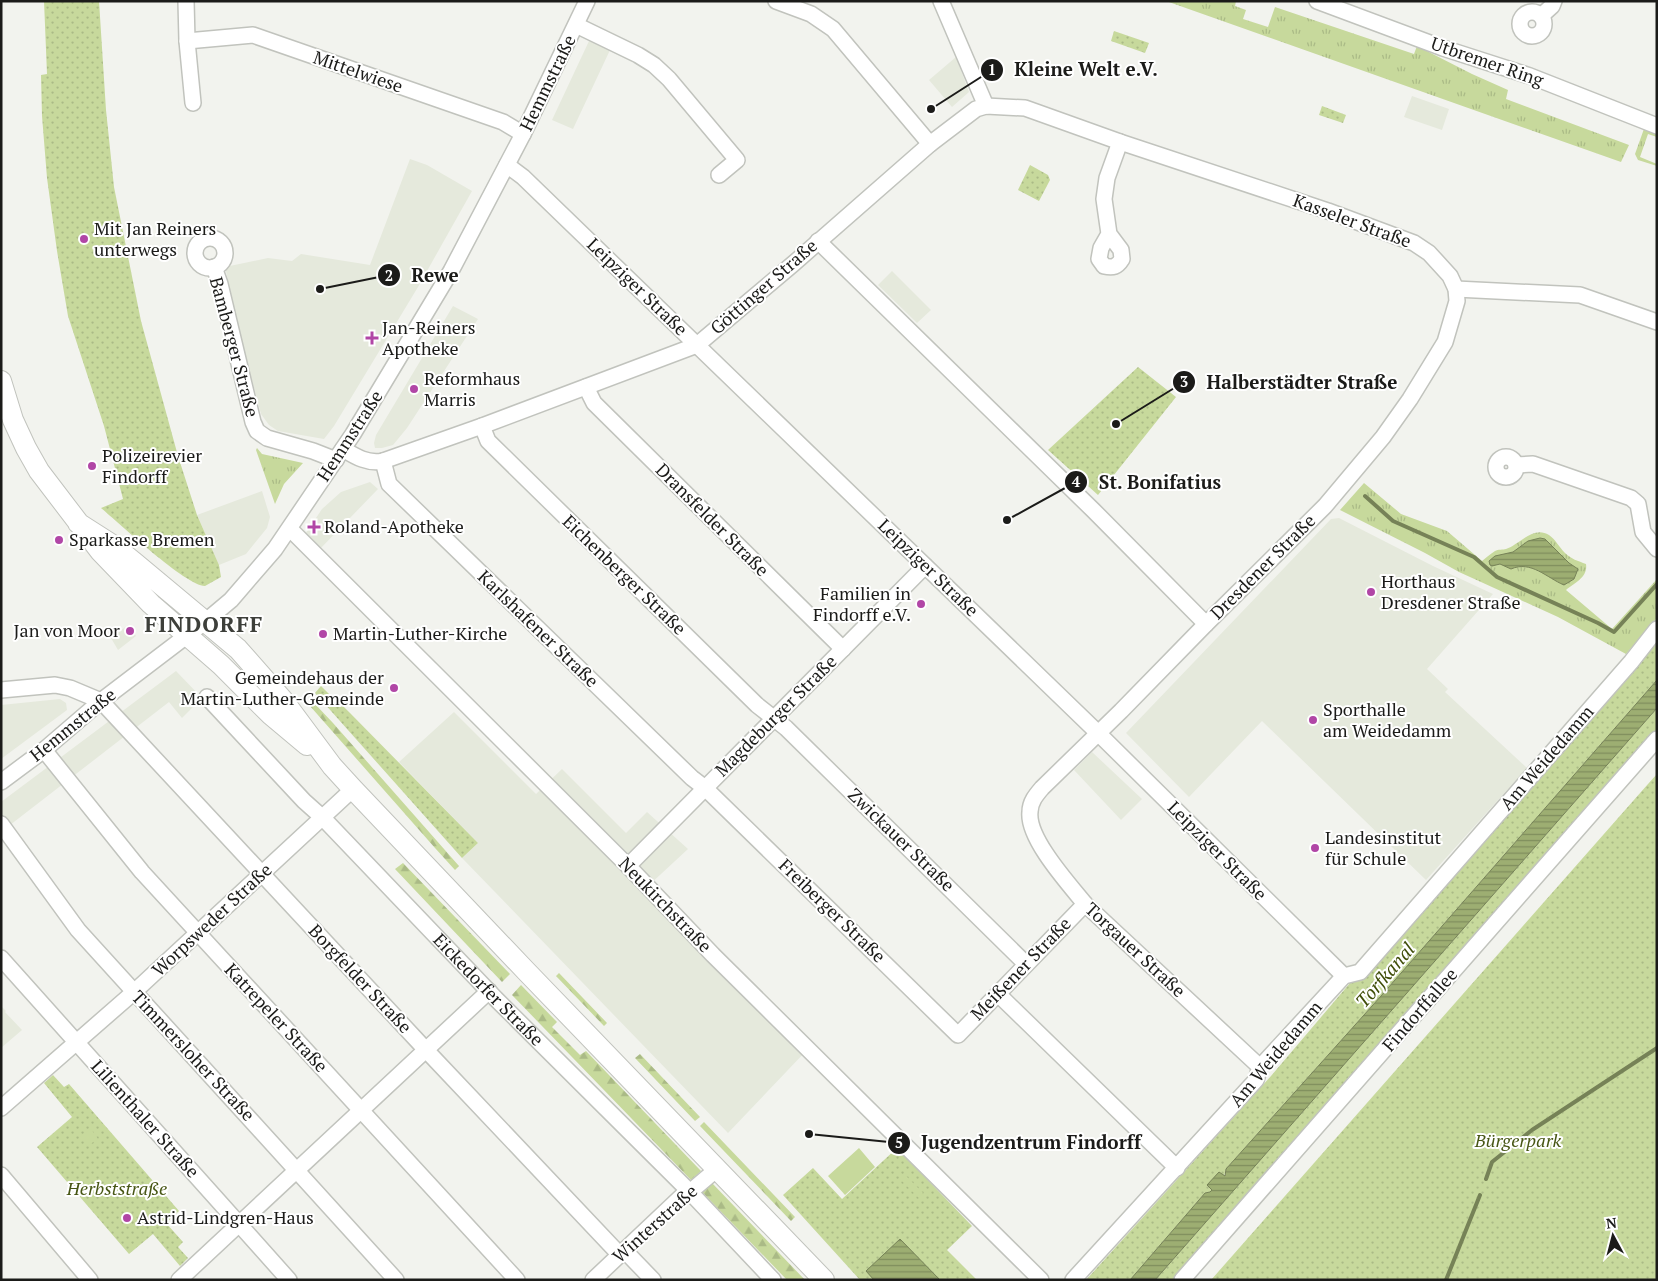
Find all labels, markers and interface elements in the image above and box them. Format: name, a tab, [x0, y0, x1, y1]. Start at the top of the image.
street label: Hemmstraße	[513, 30, 581, 135]
street label: Utbremer Ring	[1428, 31, 1547, 92]
street label: Mittelwiese	[310, 45, 406, 98]
callout: Kleine Welt e.V.	[980, 53, 1168, 87]
text: Kleine Welt e.V.	[1014, 56, 1158, 81]
text: 1	[988, 59, 996, 79]
street label: Kasseler Straße	[1290, 188, 1415, 253]
place label: Mit Jan Reiners unterwegs	[94, 216, 216, 261]
street label: Leipziger Straße	[582, 232, 693, 340]
marker: Mit Jan Reiners unterwegs	[78, 233, 90, 245]
street label: Göttinger Straße	[705, 233, 822, 339]
callout: Rewe	[376, 258, 469, 292]
text: Rewe	[411, 262, 459, 287]
text: 2	[385, 265, 393, 285]
street label: Bamberger Straße	[205, 274, 265, 419]
place label: Jan-Reiners Apotheke	[382, 315, 476, 360]
marker: Jan-Reiners Apotheke	[366, 332, 378, 344]
callout: Halberstädter Straße	[1172, 365, 1407, 399]
place label: Reformhaus Marris	[424, 366, 520, 411]
text: Halberstädter Straße	[1207, 369, 1397, 394]
text: 3	[1180, 371, 1188, 391]
marker: Reformhaus Marris	[408, 383, 420, 395]
street label: Hemmstraße	[311, 385, 388, 486]
place label: Polizeirevier Findorff	[102, 443, 202, 488]
street label: Dransfelder Straße	[651, 458, 774, 581]
marker: Polizeirevier Findorff	[86, 460, 98, 472]
callout: St. Bonifatius	[1063, 465, 1231, 499]
text: St. Bonifatius	[1099, 469, 1222, 494]
text: 4	[1072, 471, 1081, 491]
street label: Eichenberger Straße	[558, 509, 692, 640]
street label: Dresdener Straße	[1205, 509, 1320, 624]
street label: Leipziger Straße	[873, 513, 984, 621]
place label: Roland-Apotheke	[324, 514, 464, 538]
marker: Roland-Apotheke	[308, 521, 320, 533]
place label: Sparkasse Bremen	[69, 527, 215, 551]
marker: Sparkasse Bremen	[53, 534, 65, 546]
street label: Karlshafener Straße	[473, 564, 604, 692]
place label: Horthaus Dresdener Straße	[1381, 569, 1520, 614]
place label: Familien in Findorff e.V.	[813, 581, 911, 626]
marker: Horthaus Dresdener Straße	[1365, 586, 1377, 598]
marker: Familien in Findorff e.V.	[915, 598, 927, 610]
district label: FINDORFF	[145, 609, 263, 638]
place label: Jan von Moor	[13, 618, 120, 642]
place label: Martin-Luther-Kirche	[333, 621, 507, 645]
marker: Jan von Moor	[124, 625, 136, 637]
marker: Martin-Luther-Kirche	[317, 628, 329, 640]
street label: Magdeburger Straße	[709, 649, 841, 781]
place label: Gemeindehaus der Martin-Luther-Gemeinde	[180, 665, 384, 710]
street label: Hemmstraße	[24, 682, 120, 766]
marker: Gemeindehaus der Martin-Luther-Gemeinde	[388, 682, 400, 694]
place label: Sporthalle am Weidedamm	[1323, 697, 1452, 742]
street label: Am Weidedamm	[1494, 699, 1599, 815]
marker: Sporthalle am Weidedamm	[1307, 714, 1319, 726]
street label: Zwickauer Straße	[843, 782, 960, 896]
street label: Leipziger Straße	[1163, 795, 1273, 905]
place label: Landesinstitut für Schule	[1325, 825, 1442, 870]
marker: Landesinstitut für Schule	[1309, 842, 1321, 854]
street label: Neukirchstraße	[614, 851, 717, 957]
street label: Freiberger Straße	[774, 853, 891, 967]
street label: Worpsweder Straße	[146, 857, 276, 981]
street label: Torgauer Straße	[1080, 897, 1191, 1002]
street label: Meißener Straße	[965, 912, 1076, 1025]
street label: Borgfelder Straße	[304, 919, 418, 1038]
street label: Eickedorfer Straße	[428, 928, 549, 1051]
water label: Torfkanal	[1349, 936, 1420, 1013]
street label: Katrepeler Straße	[220, 957, 334, 1077]
street label: Findorffallee	[1376, 963, 1462, 1056]
street label: Timmersloher Straße	[127, 985, 261, 1126]
street label: Am Weidedamm	[1224, 995, 1327, 1111]
street label: Lilienthaler Straße	[86, 1054, 205, 1182]
callout: Jugendzentrum Findorff	[886, 1126, 1151, 1160]
park label: Bürgerpark	[1474, 1128, 1562, 1152]
text: Jugendzentrum Findorff	[921, 1129, 1143, 1154]
text: 5	[895, 1132, 903, 1152]
park label: Herbststraße	[66, 1176, 167, 1200]
street label: Winterstraße	[607, 1179, 702, 1268]
place label: Astrid-Lindgren-Haus	[137, 1205, 314, 1229]
north arrow	[1588, 1211, 1638, 1261]
marker: Astrid-Lindgren-Haus	[121, 1212, 133, 1224]
text: N	[1605, 1212, 1618, 1233]

